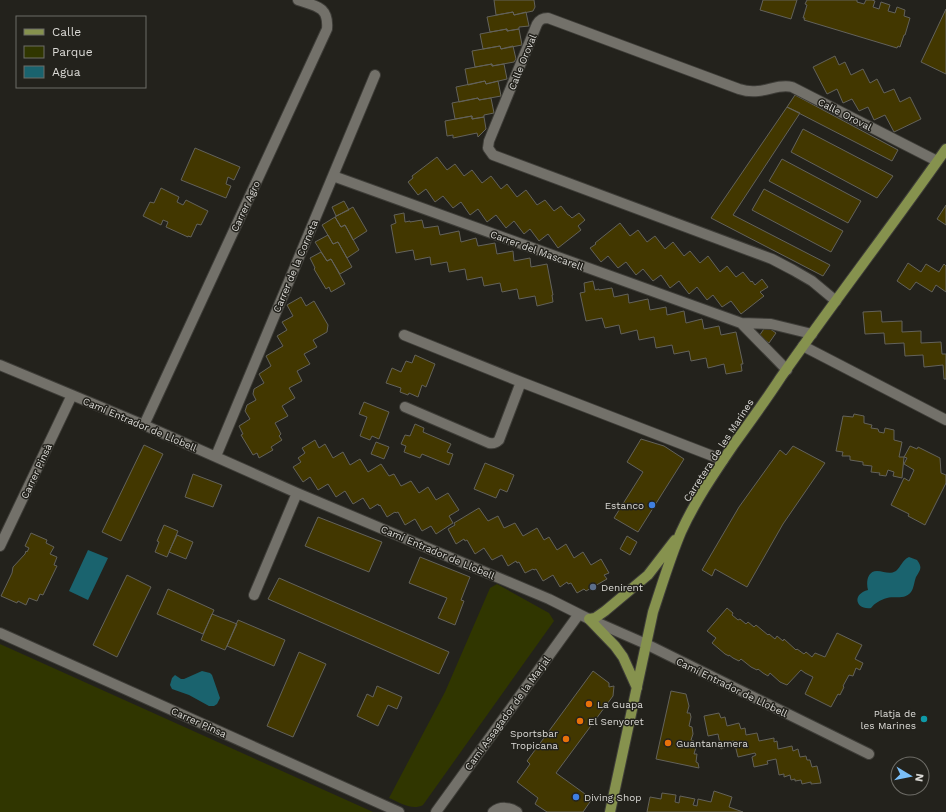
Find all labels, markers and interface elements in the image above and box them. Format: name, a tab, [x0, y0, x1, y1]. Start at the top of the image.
legend	[16, 16, 146, 88]
text: Calle	[52, 25, 81, 39]
street label: Calle Oroval	[506, 33, 539, 92]
text: Parque	[52, 45, 93, 59]
text: Agua	[52, 65, 81, 79]
street label: Calle Oroval	[816, 96, 874, 133]
street label: Carrer Agro	[229, 179, 262, 233]
street label: Carrer de la Corneta	[271, 218, 320, 314]
street label: Carrer del Mascarell	[489, 229, 585, 272]
street label: Camí Entrador de Llobell	[81, 395, 198, 453]
street label: Carretera de les Marines	[681, 397, 756, 504]
street label: Carrer Pinsà	[19, 442, 54, 500]
place label: Estanco	[605, 500, 644, 511]
marker: Estanco	[647, 500, 657, 510]
street label: Camí Entrador de Llobell	[379, 523, 496, 581]
marker: Denirent	[588, 582, 598, 592]
place label: Denirent	[601, 582, 644, 593]
street label: Camí Assagador de la Marjal	[462, 654, 552, 772]
street label: Camí Entrador de Llobell	[674, 656, 789, 719]
marker: La Guapa	[584, 699, 594, 709]
place label: La Guapa	[597, 699, 643, 710]
street label: Carrer Pinsa	[169, 705, 228, 740]
place label: Platja de les Marines	[860, 708, 916, 731]
marker: Platja de les Marines	[919, 714, 929, 724]
marker: El Senyoret	[575, 716, 585, 726]
place label: El Senyoret	[588, 716, 644, 727]
place label: Sportsbar Tropicana	[510, 728, 558, 751]
marker: Sportsbar Tropicana	[561, 734, 571, 744]
marker: Guantanamera	[663, 738, 673, 748]
place label: Guantanamera	[676, 738, 748, 749]
north arrow	[890, 756, 930, 796]
text: N	[912, 773, 926, 783]
marker: Diving Shop	[571, 792, 581, 802]
place label: Diving Shop	[584, 792, 641, 803]

